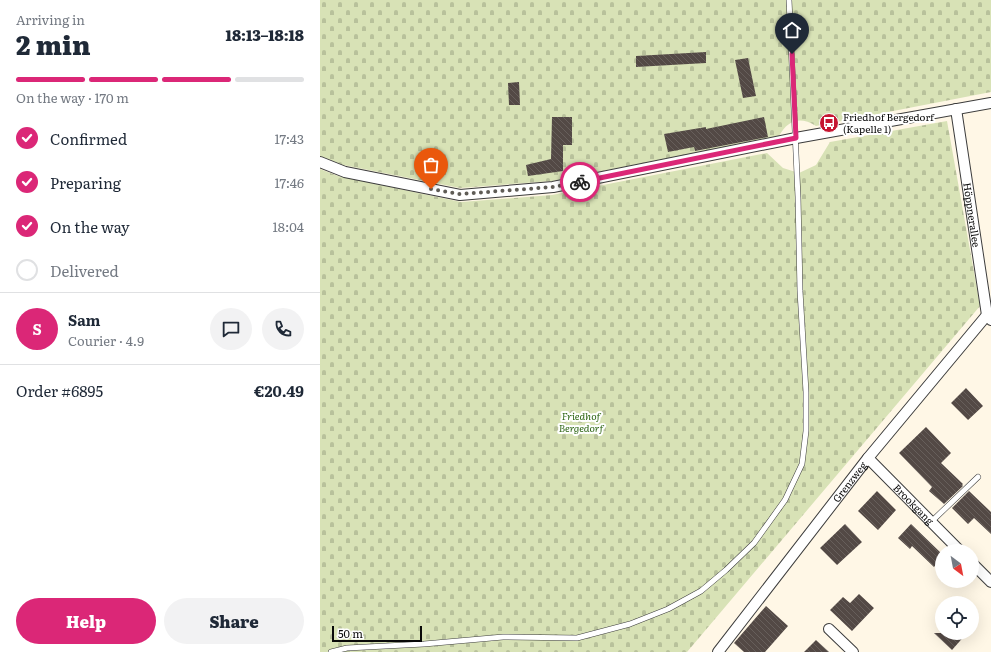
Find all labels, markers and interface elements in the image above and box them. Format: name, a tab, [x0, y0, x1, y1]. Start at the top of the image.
text: Arriving in	[16, 10, 85, 29]
pin	[775, 13, 809, 54]
icon: home	[781, 19, 803, 41]
text: 18:13–18:18	[226, 23, 304, 46]
text: 2 min	[16, 24, 91, 63]
text: On the way · 170 m	[16, 88, 129, 107]
place label: Friedhof Bergedorf (Kapelle 1)	[843, 109, 935, 136]
bus stop icon: Friedhof Bergedorf (Kapelle 1)	[818, 112, 840, 134]
icon: check	[16, 127, 38, 149]
text: Confirmed	[50, 127, 127, 150]
text: 17:43	[274, 129, 304, 148]
pin	[414, 148, 448, 189]
icon: bag	[420, 154, 442, 176]
courier	[560, 162, 600, 202]
icon: check	[16, 171, 38, 193]
text: Preparing	[50, 171, 121, 194]
icon: bike	[569, 171, 591, 193]
text: 17:46	[275, 173, 304, 192]
street label: Höppnerallee	[960, 181, 985, 248]
icon: check	[16, 215, 38, 237]
text: On the way	[50, 215, 130, 238]
text: 18:04	[273, 217, 304, 236]
text: Delivered	[50, 259, 119, 282]
text: Sam	[68, 308, 101, 331]
button: chat	[210, 308, 252, 350]
button: phone	[262, 308, 304, 350]
text: S	[32, 317, 42, 340]
text: Courier · 4.9	[68, 331, 144, 350]
text: Order #6895	[16, 379, 103, 402]
text: €20.49	[254, 379, 304, 402]
park label: Friedhof Bergedorf	[559, 408, 604, 435]
street label: Grenzweg	[829, 458, 870, 505]
street label: Brookgang	[890, 480, 938, 528]
north arrow	[935, 544, 979, 588]
map controls	[935, 544, 979, 640]
button: locate	[935, 596, 979, 640]
button: Help	[16, 598, 156, 644]
button: Share	[164, 598, 304, 644]
scale bar	[332, 624, 422, 643]
text: 50 m	[338, 625, 363, 641]

